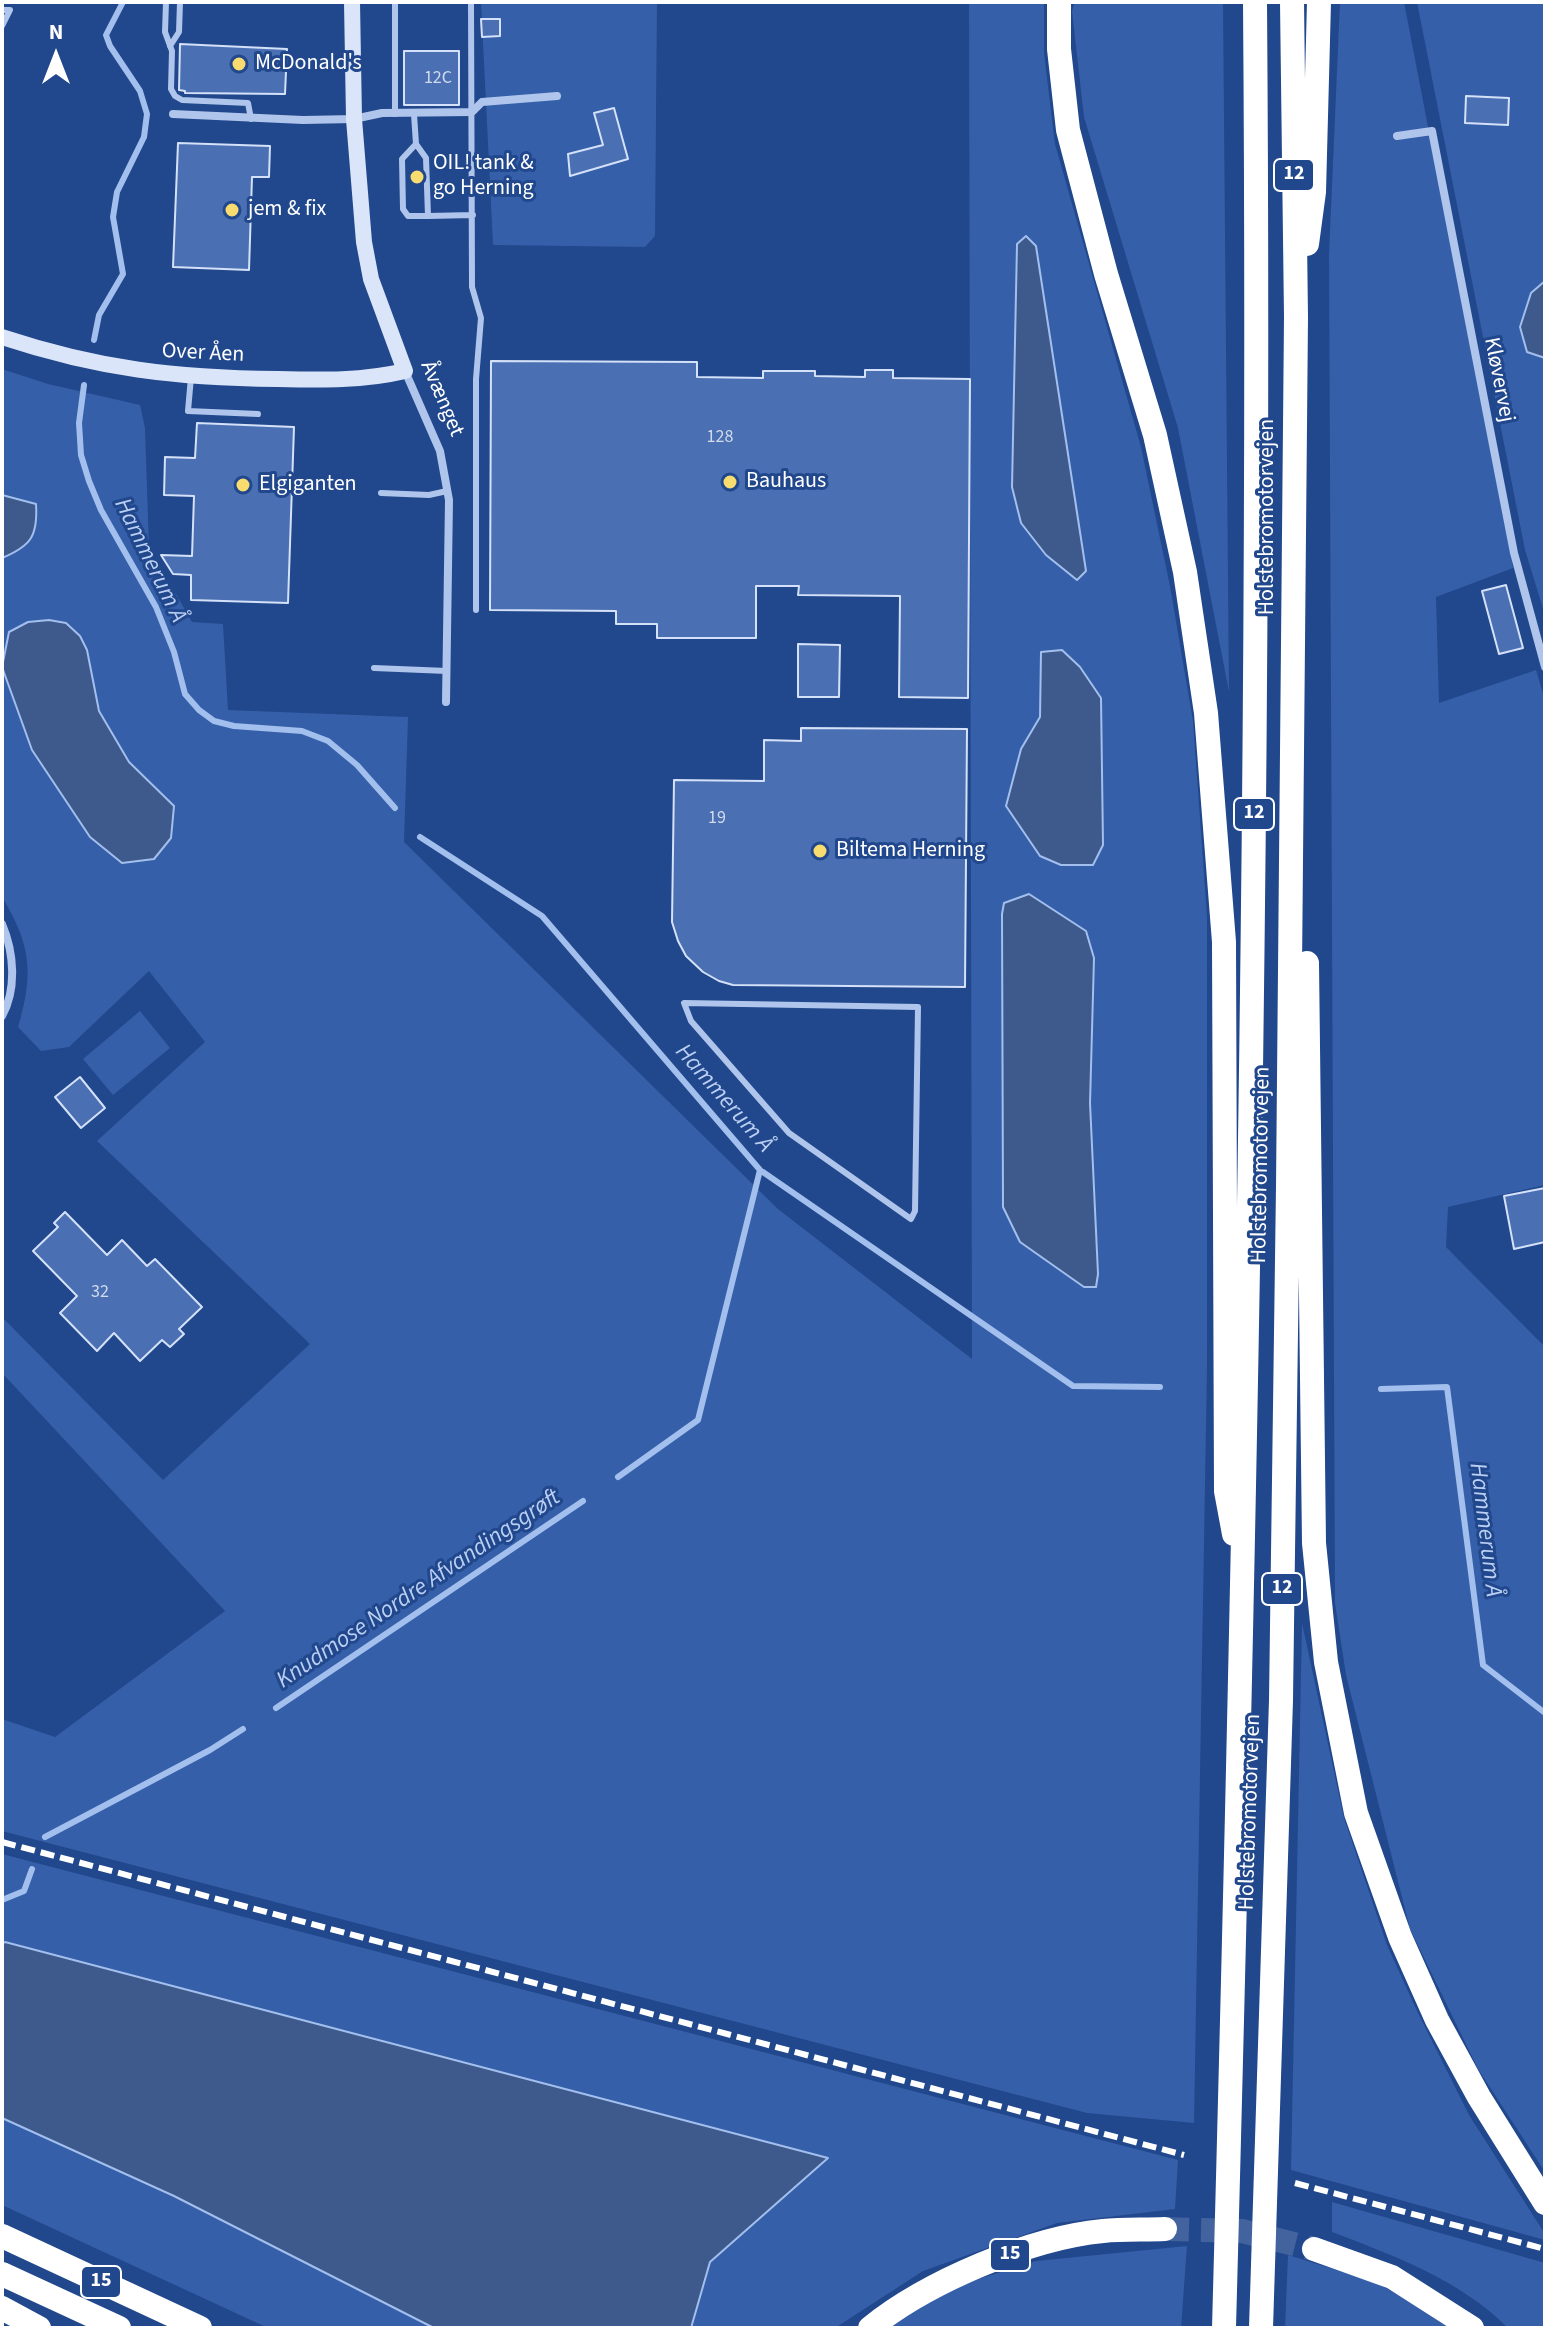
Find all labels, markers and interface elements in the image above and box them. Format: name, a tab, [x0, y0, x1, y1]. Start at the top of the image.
north arrow	[16, 16, 96, 96]
text: N	[49, 16, 63, 48]
place label: McDonald's	[255, 51, 362, 77]
marker: McDonald's	[230, 55, 248, 73]
house number: 12C	[424, 68, 452, 90]
place label: OIL! tank & go Herning	[433, 151, 534, 202]
road number: 12	[1274, 159, 1314, 191]
marker: OIL! tank & go Herning	[408, 168, 426, 186]
place label: jem & fix	[248, 197, 326, 223]
marker: jem & fix	[223, 201, 241, 219]
street label: Kløvervej	[1477, 335, 1519, 425]
street label: Over Åen	[161, 339, 245, 369]
street label: Åvænget	[413, 357, 469, 441]
street label: Holstebromotorvejen	[1255, 419, 1281, 615]
house number: 128	[707, 427, 733, 449]
place label: Bauhaus	[746, 469, 826, 495]
place label: Elgiganten	[259, 472, 357, 498]
marker: Bauhaus	[721, 473, 739, 491]
marker: Elgiganten	[234, 476, 252, 494]
water label: Hammerum Å	[107, 494, 191, 628]
road number: 12	[1234, 798, 1274, 830]
house number: 19	[708, 808, 726, 830]
place label: Biltema Herning	[836, 838, 985, 864]
marker: Biltema Herning	[811, 842, 829, 860]
water label: Hammerum Å	[668, 1039, 778, 1159]
street label: Holstebromotorvejen	[1247, 1066, 1277, 1264]
house number: 32	[91, 1282, 109, 1304]
water label: Hammerum Å	[1462, 1461, 1506, 1599]
water label: Knudmose Nordre Afvandingsgrøft	[272, 1484, 566, 1696]
road number: 12	[1262, 1573, 1302, 1605]
street label: Holstebromotorvejen	[1234, 1713, 1268, 1911]
road number: 15	[990, 2239, 1030, 2271]
road number: 15	[81, 2266, 121, 2298]

